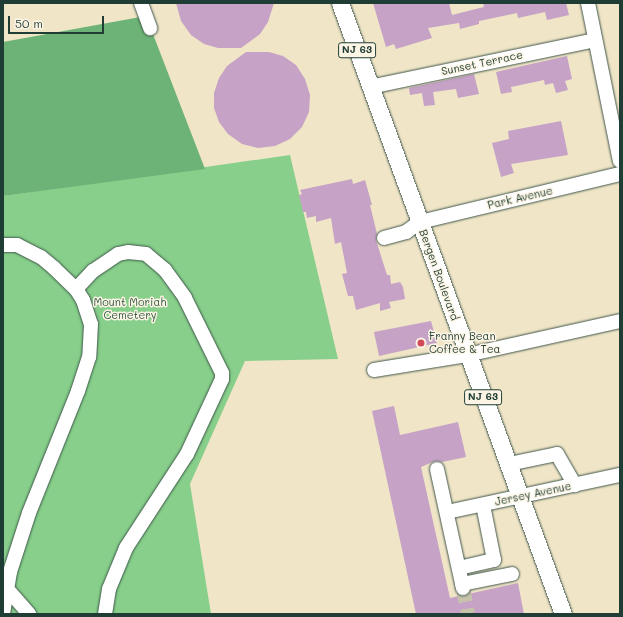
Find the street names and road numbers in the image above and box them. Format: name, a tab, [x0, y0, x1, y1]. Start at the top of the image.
road number: NJ 63	[338, 42, 376, 58]
street label: Sunset Terrace	[440, 48, 524, 78]
street label: Park Avenue	[486, 184, 554, 212]
street label: Bergen Boulevard	[416, 228, 462, 322]
road number: NJ 63	[464, 389, 502, 405]
street label: Jersey Avenue	[494, 479, 572, 509]

